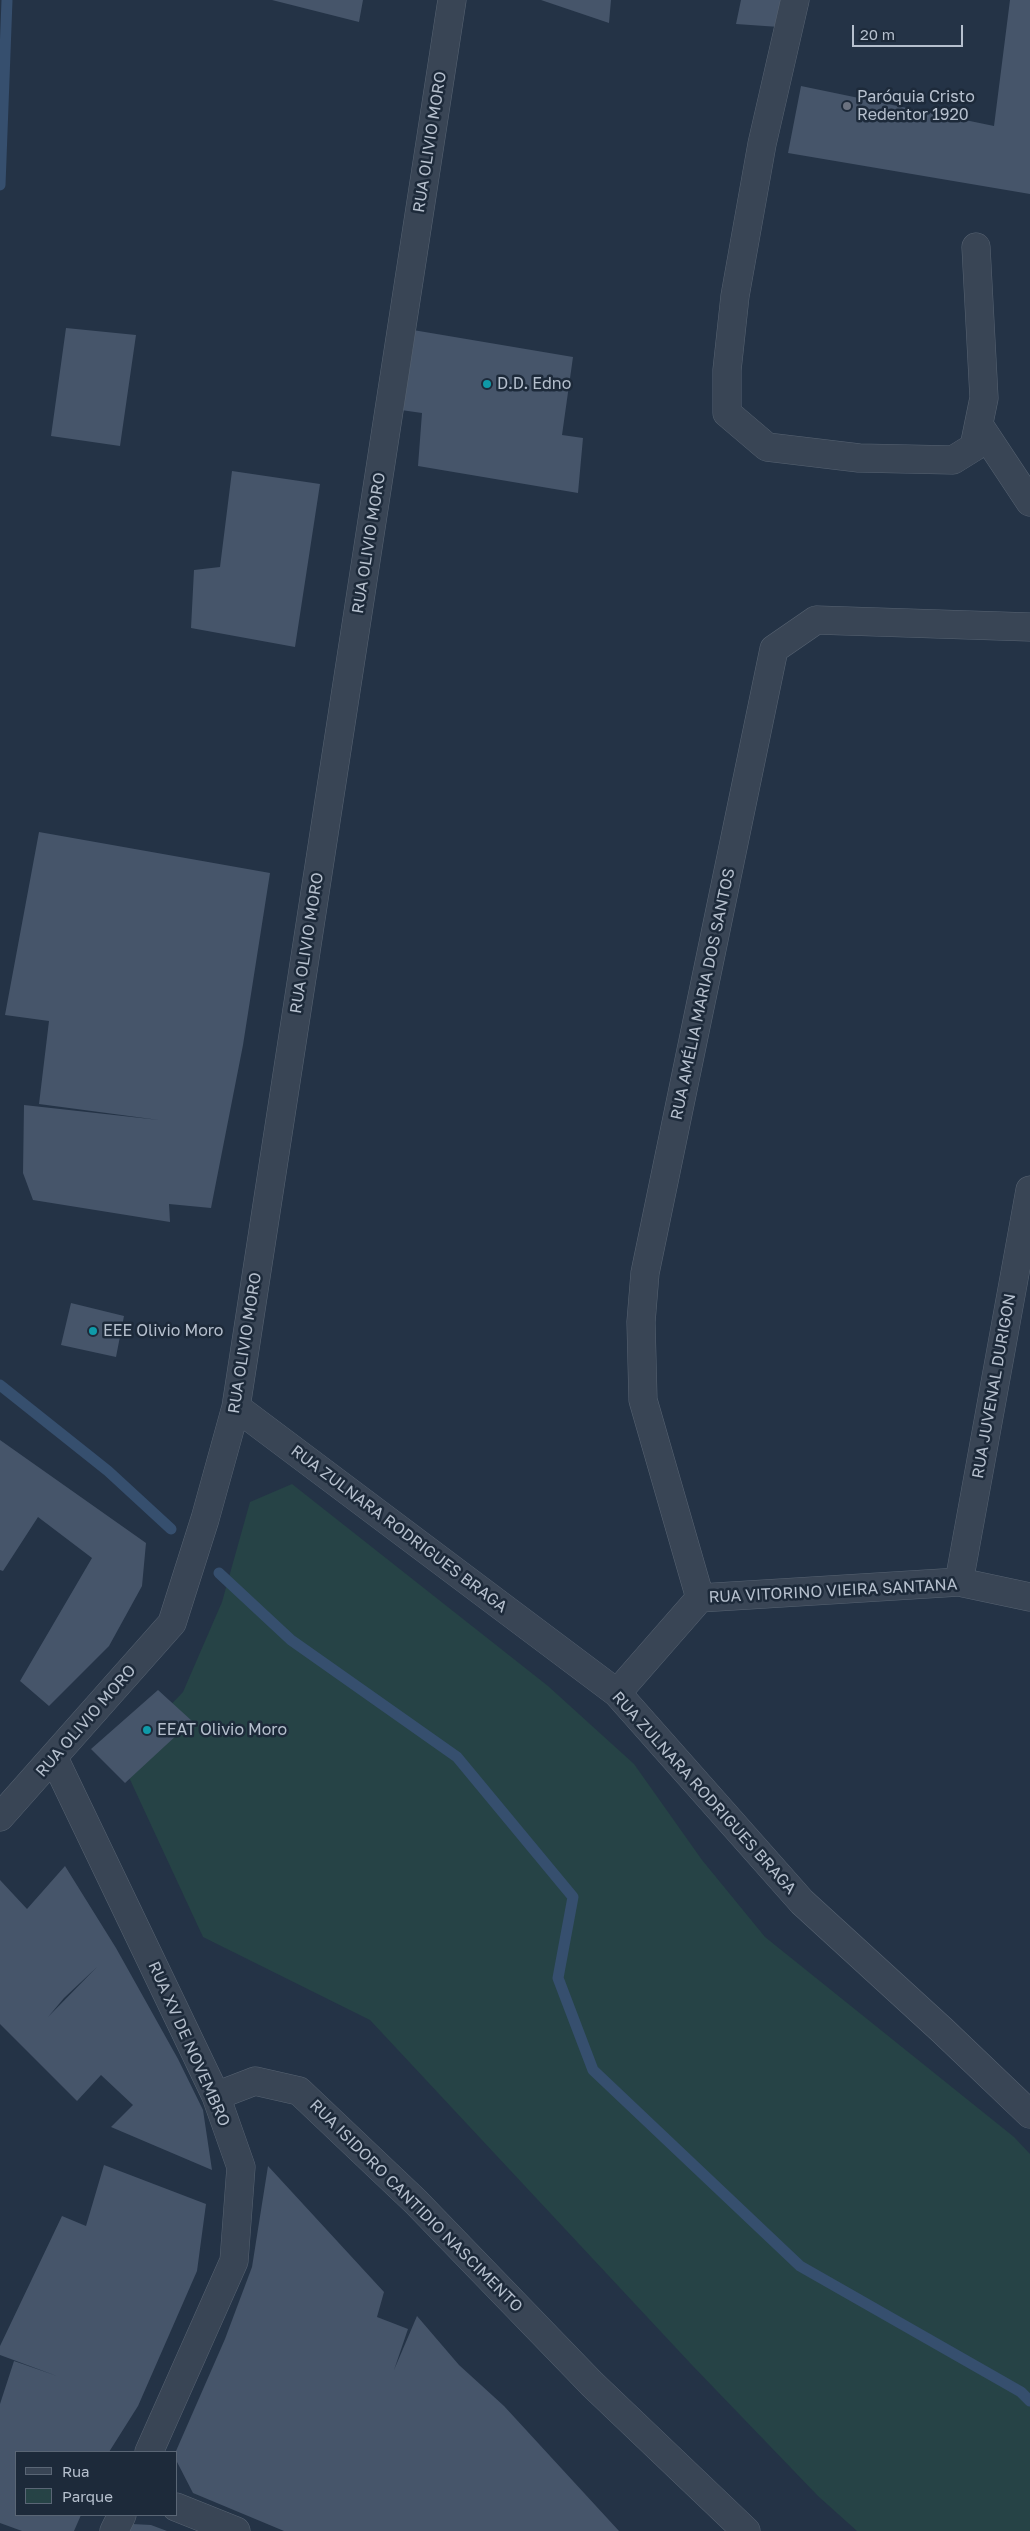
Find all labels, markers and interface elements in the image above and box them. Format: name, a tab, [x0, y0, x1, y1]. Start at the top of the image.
scale bar	[855, 15, 966, 47]
text: 20 m	[860, 25, 895, 43]
street label: RUA OLIVIO MORO	[409, 70, 451, 214]
place label: Paróquia Cristo Redentor 1920	[857, 87, 975, 125]
marker: Paróquia Cristo Redentor 1920	[841, 100, 853, 112]
place label: D.D. Edno	[497, 374, 571, 394]
marker: D.D. Edno	[481, 378, 493, 390]
street label: RUA OLIVIO MORO	[348, 471, 390, 615]
street label: RUA AMÉLIA MARIA DOS SANTOS	[667, 866, 739, 1122]
street label: RUA OLIVIO MORO	[286, 871, 328, 1015]
street label: RUA OLIVIO MORO	[224, 1271, 266, 1415]
street label: RUA JUVENAL DURIGON	[968, 1292, 1020, 1480]
place label: EEE Olivio Moro	[103, 1321, 223, 1341]
marker: EEE Olivio Moro	[87, 1325, 99, 1337]
street label: RUA ZULNARA RODRIGUES BRAGA	[287, 1441, 511, 1617]
street label: RUA VITORINO VIEIRA SANTANA	[708, 1575, 958, 1607]
street label: RUA OLIVIO MORO	[32, 1661, 140, 1781]
street label: RUA ZULNARA RODRIGUES BRAGA	[608, 1688, 800, 1898]
place label: EEAT Olivio Moro	[157, 1720, 287, 1740]
marker: EEAT Olivio Moro	[141, 1724, 153, 1736]
street label: RUA XV DE NOVEMBRO	[144, 1959, 234, 2129]
street label: RUA ISIDORO CANTIDIO NASCIMENTO	[306, 2096, 526, 2316]
legend	[15, 2451, 178, 2516]
text: Rua	[62, 2462, 89, 2480]
text: Parque	[62, 2487, 113, 2505]

